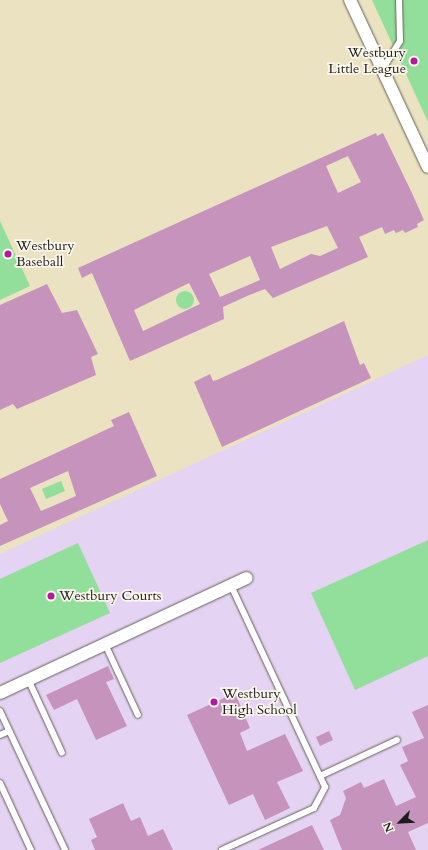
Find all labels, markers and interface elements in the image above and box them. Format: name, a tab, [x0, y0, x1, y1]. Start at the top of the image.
place label: Westbury Little League	[328, 45, 406, 78]
marker: Westbury Little League	[409, 56, 419, 66]
place label: Westbury Baseball	[16, 238, 75, 270]
marker: Westbury Baseball	[3, 249, 13, 259]
place label: Westbury Courts	[59, 588, 162, 604]
marker: Westbury Courts	[46, 591, 56, 601]
place label: Westbury High School	[222, 686, 297, 718]
marker: Westbury High School	[209, 697, 219, 707]
north arrow	[380, 802, 420, 842]
text: N	[380, 820, 397, 835]

